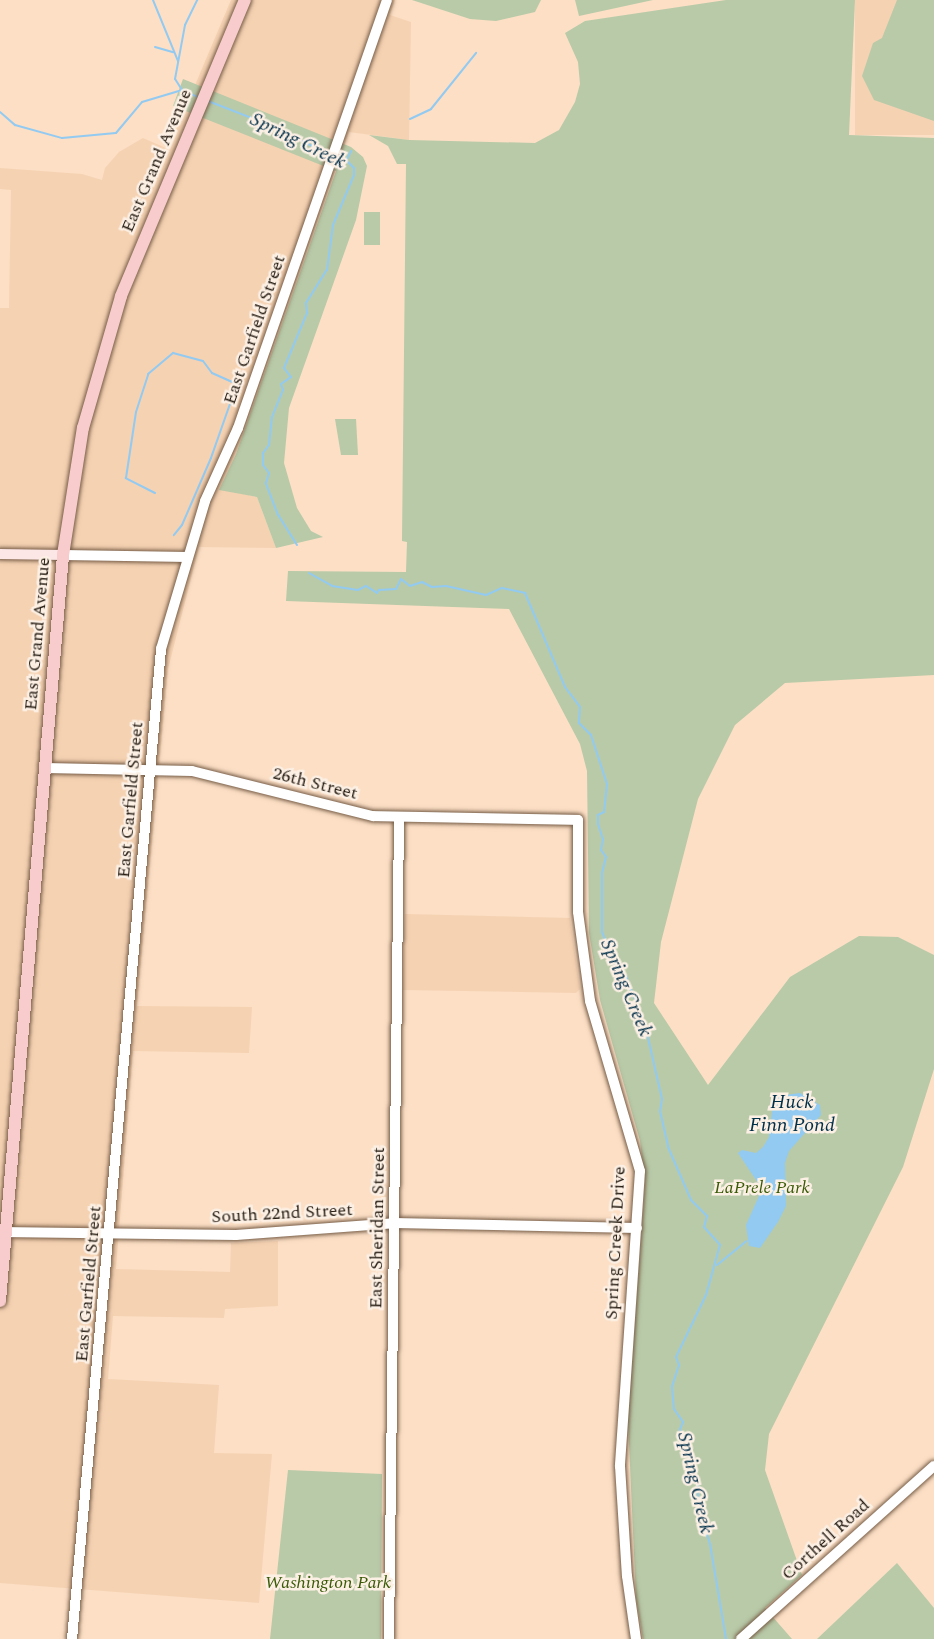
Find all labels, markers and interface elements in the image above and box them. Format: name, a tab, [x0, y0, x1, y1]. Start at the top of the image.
street label: East Grand Avenue	[117, 86, 197, 236]
water label: Spring Creek	[246, 108, 350, 174]
street label: East Garfield Street	[219, 252, 291, 408]
street label: East Grand Avenue	[21, 557, 55, 711]
street label: East Garfield Street	[113, 721, 149, 879]
street label: 26th Street	[270, 763, 360, 805]
water label: Spring Creek	[595, 936, 657, 1040]
water label: Huck Finn Pond	[749, 1091, 835, 1138]
street label: East Sheridan Street	[366, 1147, 390, 1309]
street label: Spring Creek Drive	[601, 1166, 631, 1320]
park label: LaPrele Park	[714, 1177, 810, 1199]
street label: South 22nd Street	[211, 1200, 353, 1228]
street label: East Garfield Street	[71, 1205, 107, 1363]
water label: Spring Creek	[672, 1430, 718, 1536]
street label: Corthell Road	[777, 1495, 875, 1585]
park label: Washington Park	[265, 1572, 391, 1594]

